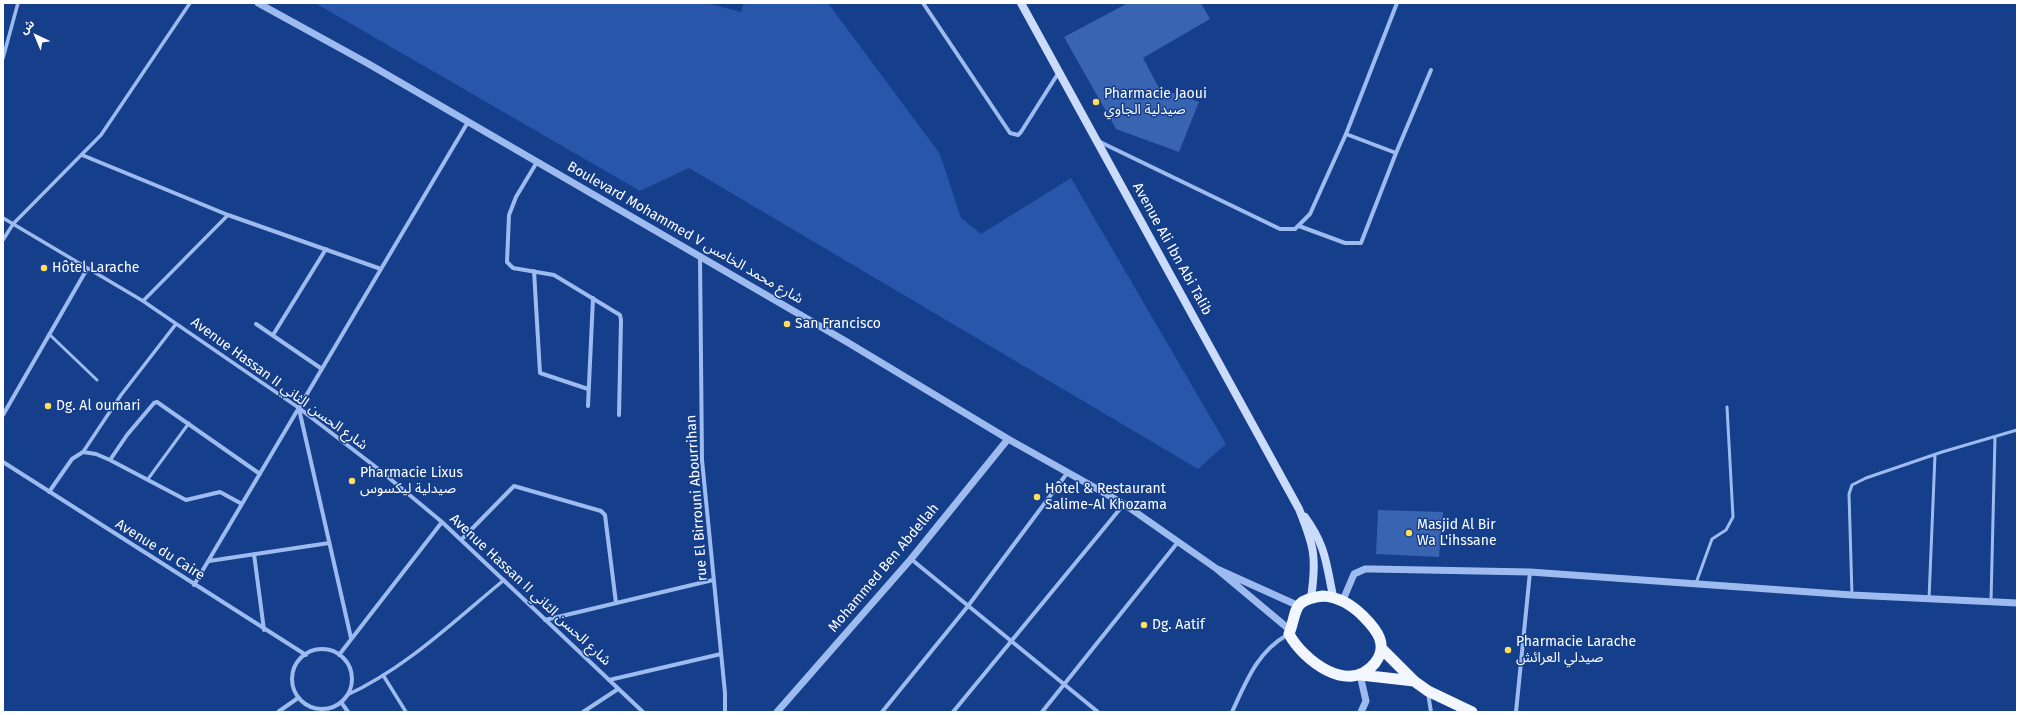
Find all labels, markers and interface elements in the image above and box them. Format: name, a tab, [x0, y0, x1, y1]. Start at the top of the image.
north arrow	[16, 16, 56, 56]
text: ش	[17, 17, 37, 37]
place label: Pharmacie Jaoui صيدلية الجاوي	[1104, 86, 1207, 118]
marker: Pharmacie Jaoui صيدلية الجاوي	[1091, 97, 1101, 107]
street label: Boulevard Mohammed V شارع محمد الخامس	[564, 158, 806, 308]
street label: Avenue Ali Ibn Abi Talib	[1129, 180, 1215, 318]
place label: Hôtel Larache	[52, 260, 139, 276]
marker: Hôtel Larache	[39, 263, 49, 273]
street label: Avenue Hassan II شارع الحسن الثاني	[187, 314, 371, 454]
place label: San Francisco	[795, 316, 881, 332]
marker: San Francisco	[782, 319, 792, 329]
place label: Dg. Al oumari	[56, 398, 140, 414]
marker: Dg. Al oumari	[43, 401, 53, 411]
street label: rue El Birrouni Abourrihan	[683, 414, 711, 582]
place label: Pharmacie Lixus صيدلية ليكسوس	[360, 465, 463, 498]
marker: Pharmacie Lixus صيدلية ليكسوس	[347, 476, 357, 486]
place label: Hôtel & Restaurant Salime-Al Khozama	[1045, 481, 1167, 514]
marker: Hôtel & Restaurant Salime-Al Khozama	[1032, 492, 1042, 502]
street label: Mohammed Ben Abdellah	[825, 500, 943, 636]
street label: Avenue Hassan II شارع الحسن الثاني	[446, 511, 614, 669]
street label: Avenue du Caire	[112, 516, 208, 584]
place label: Masjid Al Bir Wa L'ihssane	[1417, 517, 1497, 550]
marker: Masjid Al Bir Wa L'ihssane	[1404, 528, 1414, 538]
place label: Dg. Aatif	[1152, 617, 1205, 633]
marker: Dg. Aatif	[1139, 620, 1149, 630]
place label: Pharmacie Larache صيدلي العرائش	[1516, 634, 1636, 666]
marker: Pharmacie Larache صيدلي العرائش	[1503, 645, 1513, 655]

